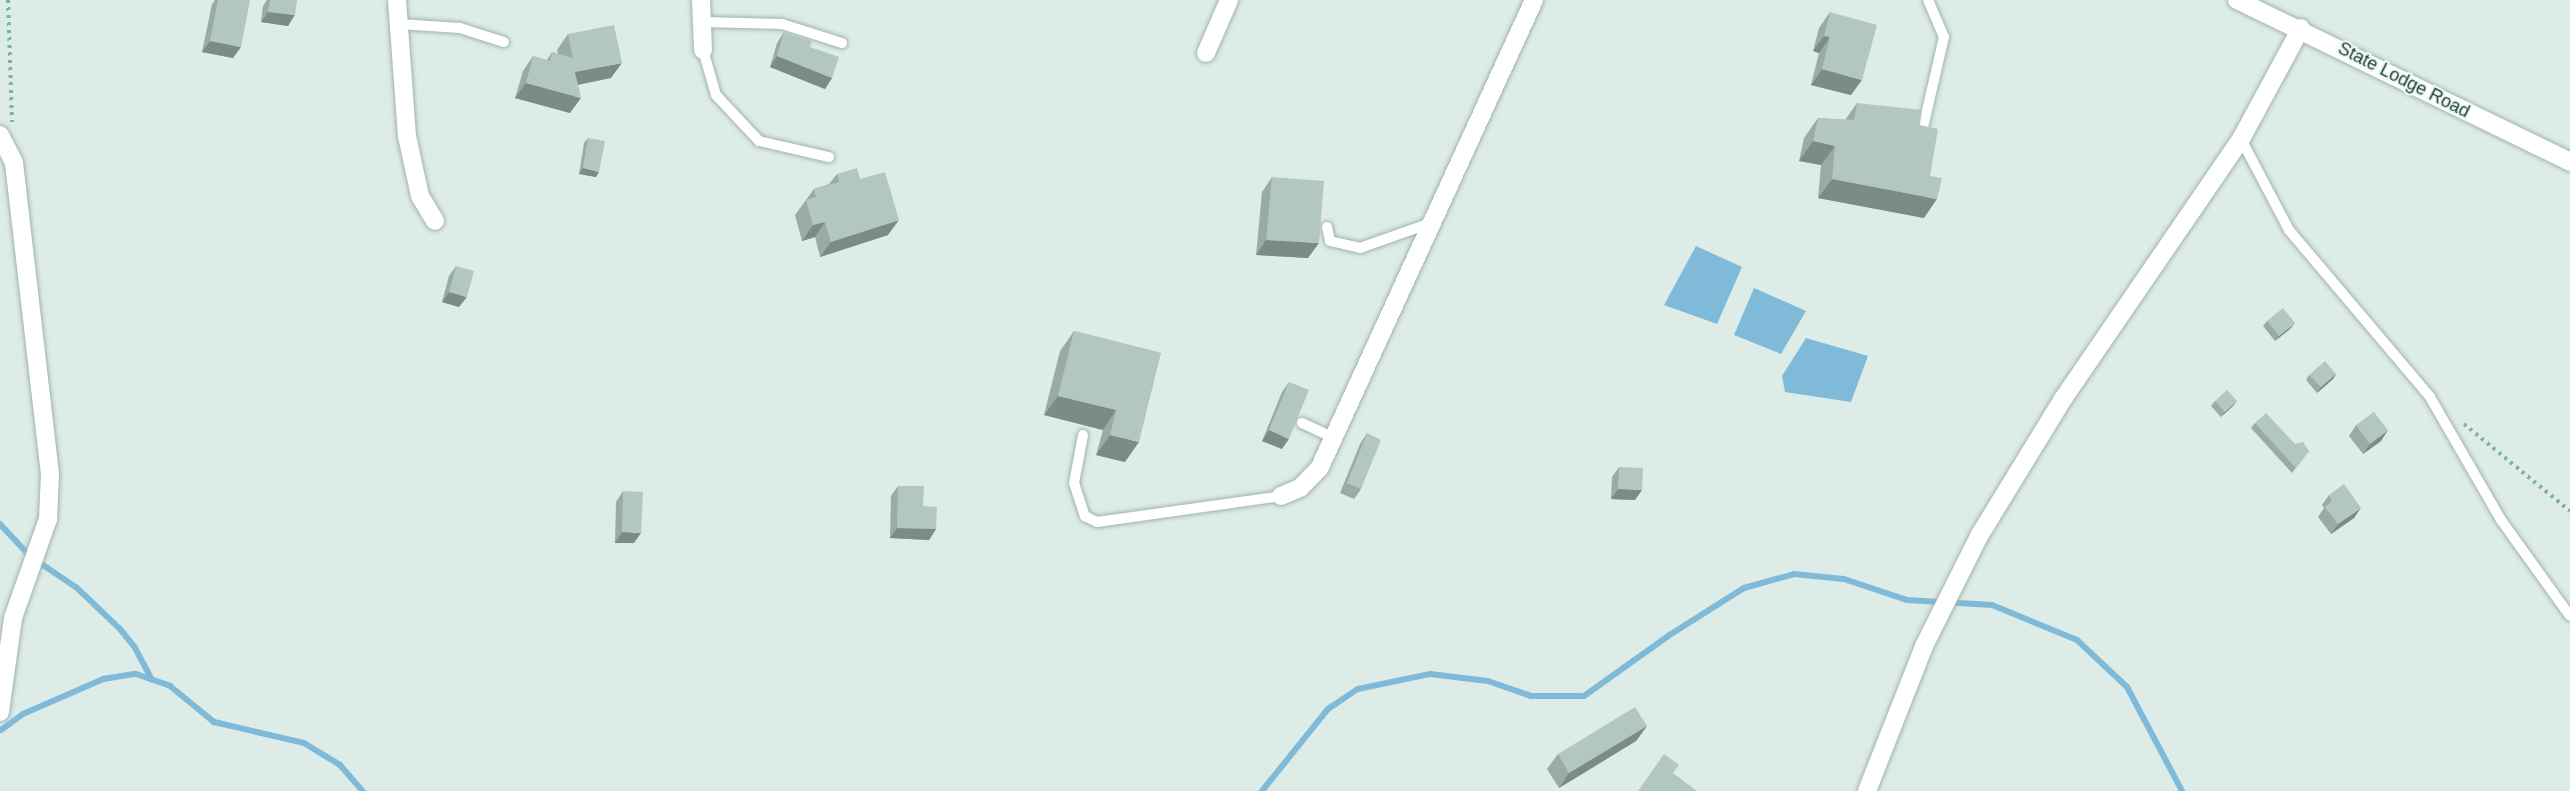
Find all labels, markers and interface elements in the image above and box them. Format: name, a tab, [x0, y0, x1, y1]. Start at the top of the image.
street label: State Lodge Road	[2334, 37, 2474, 123]

